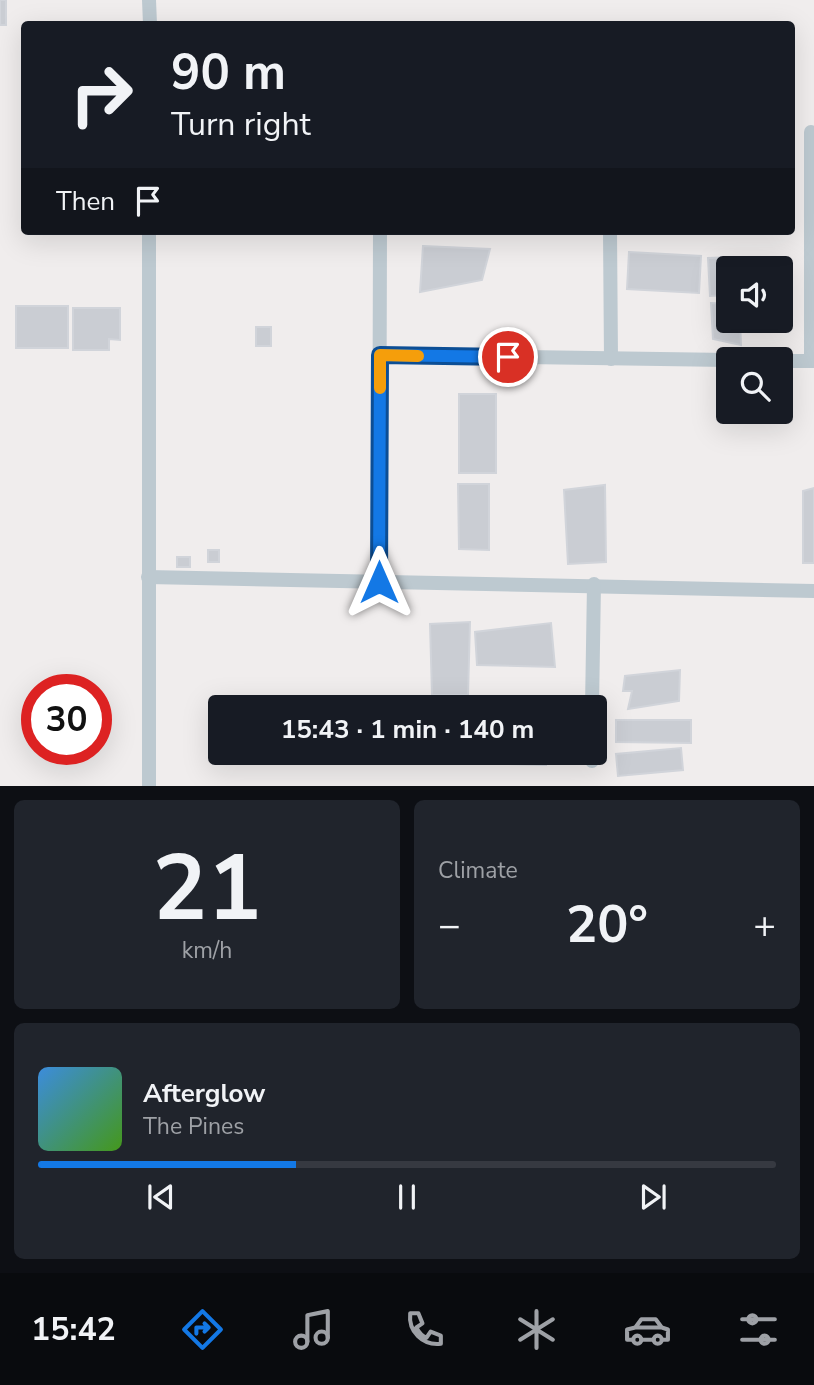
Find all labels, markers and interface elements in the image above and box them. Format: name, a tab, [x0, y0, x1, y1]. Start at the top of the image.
text: 90 m	[171, 39, 286, 106]
icon: right	[56, 49, 147, 140]
text: Turn right	[171, 103, 311, 146]
icon: arrive	[129, 182, 167, 220]
text: Then	[56, 184, 115, 219]
map controls	[716, 256, 793, 424]
button: sound	[716, 256, 793, 333]
pin	[478, 327, 538, 387]
icon: arrive	[489, 338, 527, 376]
button: search	[716, 347, 793, 424]
position arrow	[342, 545, 416, 619]
speed limit sign: 30	[21, 674, 112, 765]
text: 15:43 · 1 min · 140 m	[281, 712, 534, 747]
text: 21	[152, 827, 262, 951]
text: Climate	[438, 855, 518, 886]
text: 20°	[566, 889, 648, 960]
text: −	[438, 900, 461, 951]
text: +	[753, 900, 776, 951]
text: km/h	[182, 935, 232, 966]
text: Afterglow	[143, 1076, 266, 1111]
text: The Pines	[143, 1111, 244, 1142]
icon: previous	[142, 1178, 180, 1216]
icon: pause	[388, 1178, 426, 1216]
icon: next	[634, 1178, 672, 1216]
icon: directions	[178, 1305, 227, 1354]
icon: music	[289, 1305, 338, 1354]
icon: phone	[400, 1305, 449, 1354]
icon: climate	[512, 1305, 561, 1354]
icon: car	[623, 1305, 672, 1354]
icon: filters	[734, 1305, 783, 1354]
text: 15:42	[31, 1308, 116, 1351]

